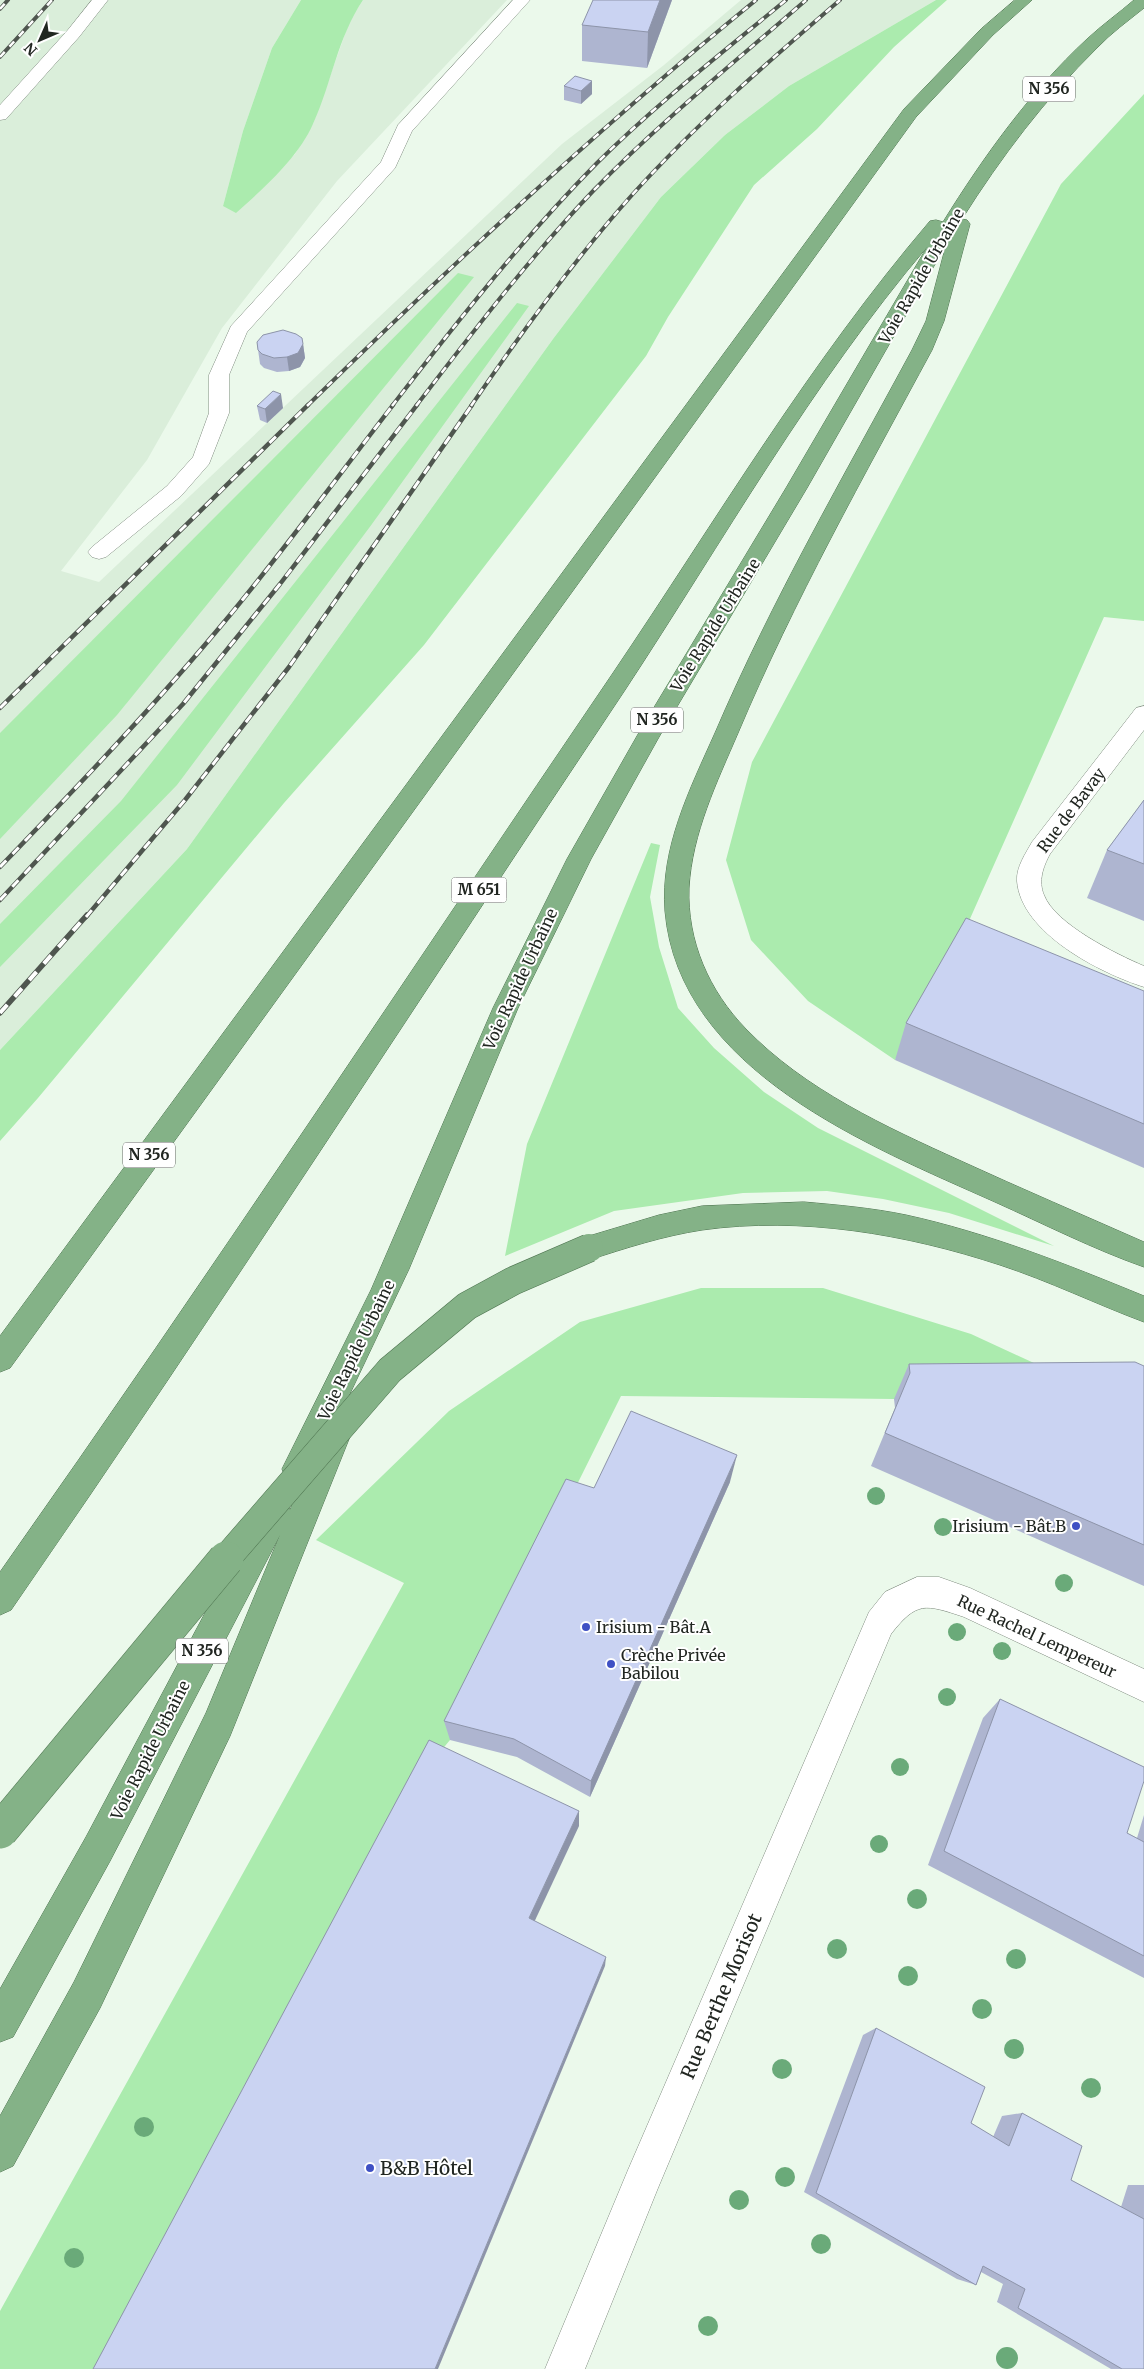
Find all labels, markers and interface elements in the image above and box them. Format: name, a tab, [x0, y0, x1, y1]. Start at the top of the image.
north arrow	[15, 15, 65, 65]
text: N	[21, 39, 41, 59]
road number: N 356	[1023, 76, 1075, 102]
street label: Voie Rapide Urbaine	[873, 204, 968, 348]
street label: Voie Rapide Urbaine	[665, 555, 764, 696]
road number: N 356	[631, 708, 683, 732]
street label: Rue de Bavay	[1033, 763, 1110, 856]
road number: M 651	[452, 878, 506, 902]
street label: Voie Rapide Urbaine	[478, 905, 562, 1054]
road number: N 356	[123, 1142, 175, 1168]
street label: Voie Rapide Urbaine	[313, 1277, 399, 1424]
place label: Irisium - Bât.B	[952, 1516, 1066, 1536]
marker: Irisium - Bât.B	[1070, 1520, 1082, 1532]
street label: Rue Rachel Lempereur	[954, 1590, 1120, 1682]
place label: Irisium - Bât.A	[596, 1617, 711, 1637]
marker: Irisium - Bât.A	[580, 1621, 592, 1633]
road number: N 356	[176, 1638, 228, 1664]
place label: Crèche Privée Babilou	[621, 1645, 726, 1683]
marker: Crèche Privée Babilou	[605, 1658, 617, 1670]
street label: Voie Rapide Urbaine	[106, 1677, 194, 1824]
street label: Rue Berthe Morisot	[675, 1909, 767, 2082]
place label: B&B Hôtel	[380, 2156, 473, 2180]
marker: B&B Hôtel	[364, 2162, 376, 2174]

